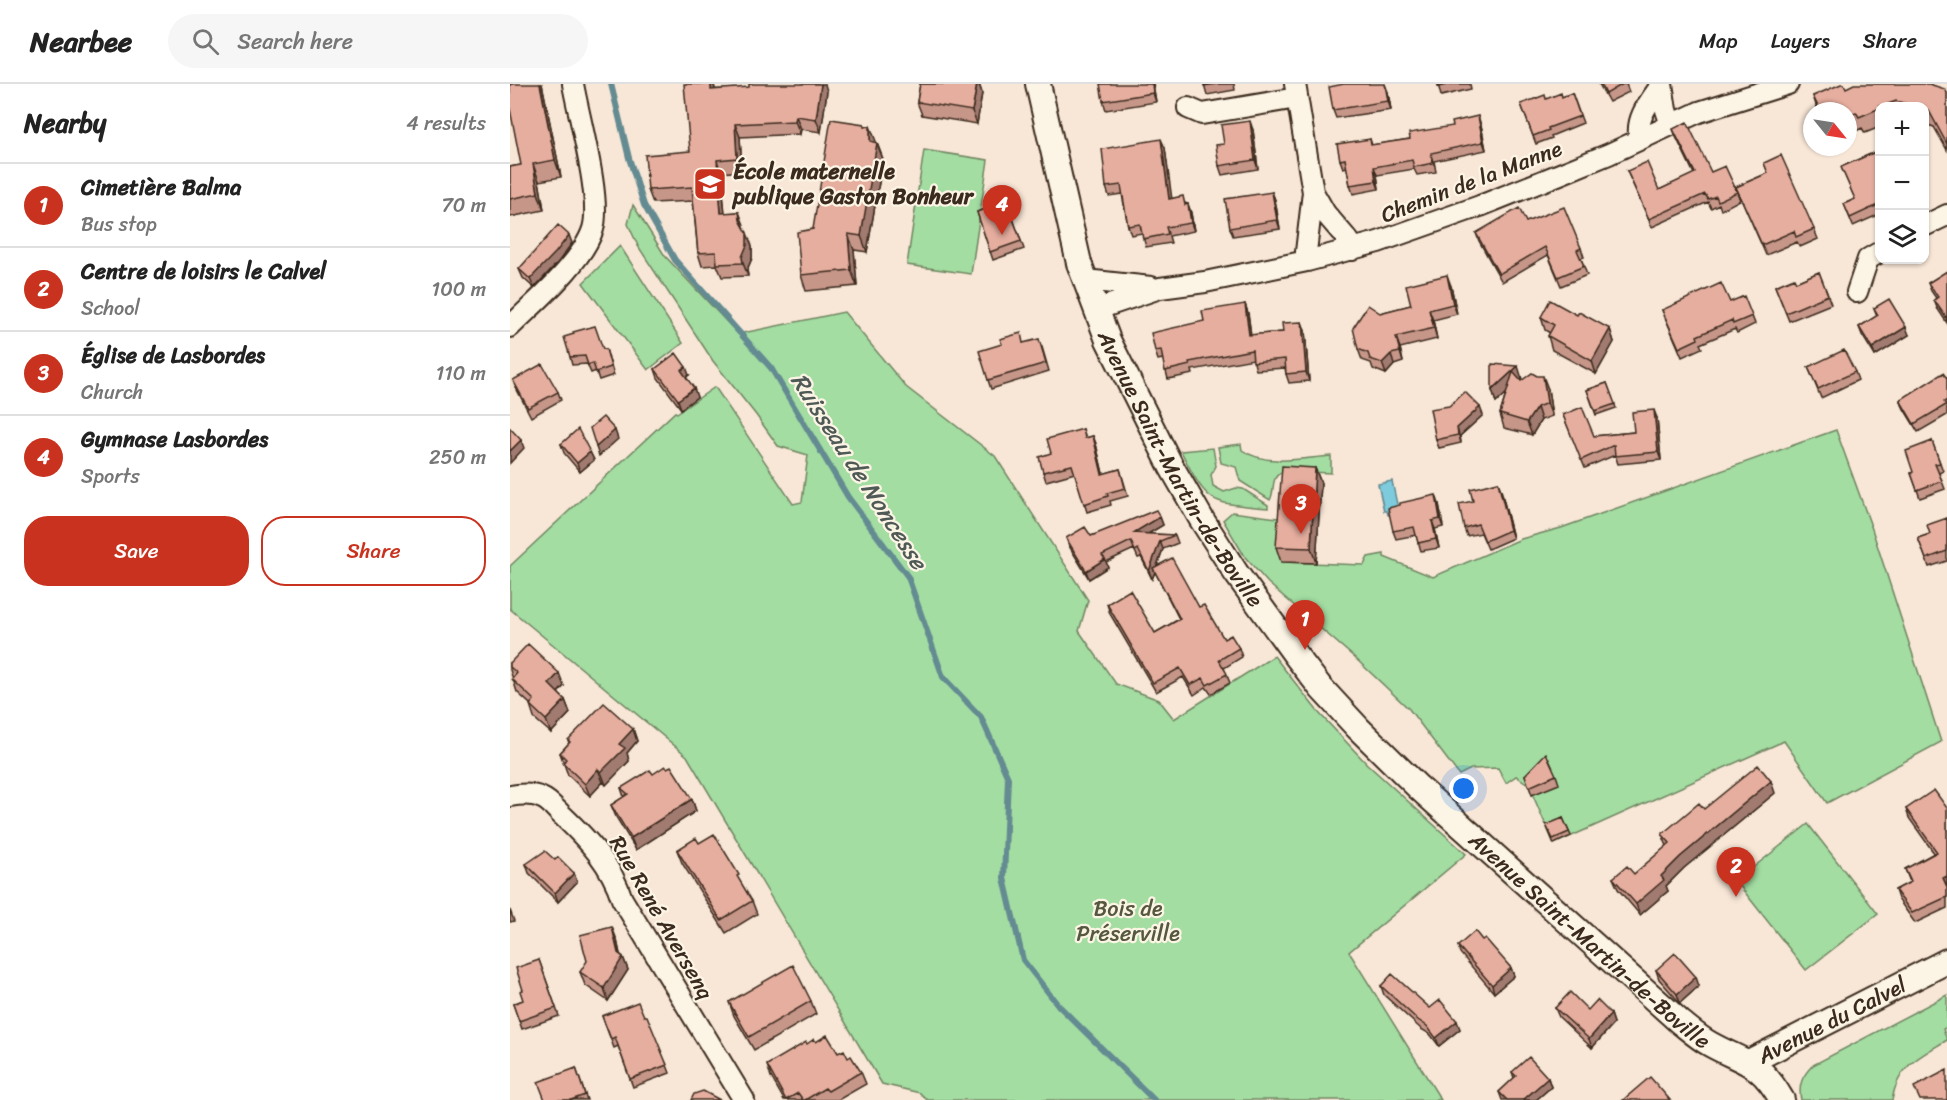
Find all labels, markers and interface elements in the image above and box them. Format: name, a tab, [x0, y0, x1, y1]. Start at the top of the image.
search box	[168, 14, 588, 68]
text: Nearbee	[30, 17, 132, 66]
text: Search here	[237, 22, 353, 61]
text: Map	[1699, 22, 1738, 60]
text: Layers	[1771, 22, 1830, 60]
text: Share	[1863, 22, 1917, 60]
icon: search	[189, 25, 222, 58]
text: Nearby	[24, 100, 106, 146]
north arrow	[1803, 102, 1857, 156]
map controls	[1875, 102, 1929, 264]
button: +	[1875, 102, 1929, 156]
text: 4 results	[406, 106, 486, 141]
street label: Chemin de la Manne	[1375, 129, 1568, 234]
place label: École maternelle publique Gaston Bonheur	[731, 152, 975, 216]
button: −	[1875, 156, 1929, 210]
school or university icon: École maternelle publique Gaston Bonheur	[692, 166, 728, 202]
text: Cimetière Balma	[81, 168, 241, 207]
pin: 4	[982, 186, 1022, 235]
text: 1	[39, 188, 48, 223]
text: 70 m	[441, 188, 486, 223]
text: Bus stop	[81, 207, 157, 242]
button: layers	[1875, 210, 1929, 264]
text: Centre de loisirs le Calvel	[81, 252, 326, 291]
text: 2	[38, 272, 49, 307]
text: 100 m	[432, 272, 486, 307]
text: School	[81, 291, 140, 326]
street label: Avenue Saint-Martin-de-Boville	[1086, 324, 1274, 616]
text: Église de Lasbordes	[81, 336, 265, 375]
text: 3	[38, 356, 49, 391]
text: 110 m	[436, 356, 486, 391]
water label: Ruisseau de Noncesse	[779, 364, 940, 580]
text: Church	[81, 375, 143, 410]
text: Gymnase Lasbordes	[81, 420, 268, 459]
text: 4	[37, 440, 50, 475]
text: 250 m	[429, 440, 486, 475]
text: Sports	[81, 459, 140, 494]
pin: 3	[1282, 484, 1320, 534]
button: Save	[24, 516, 249, 586]
button: Share	[261, 516, 486, 586]
pin: 1	[1286, 600, 1324, 650]
your location	[1449, 774, 1478, 803]
street label: Avenue Saint-Martin-de-Boville	[1459, 821, 1719, 1060]
street label: Rue René Aversenq	[599, 828, 725, 1007]
pin: 2	[1716, 848, 1756, 897]
park label: Bois de Préserville	[1076, 889, 1180, 953]
street label: Avenue du Calvel	[1750, 965, 1914, 1075]

